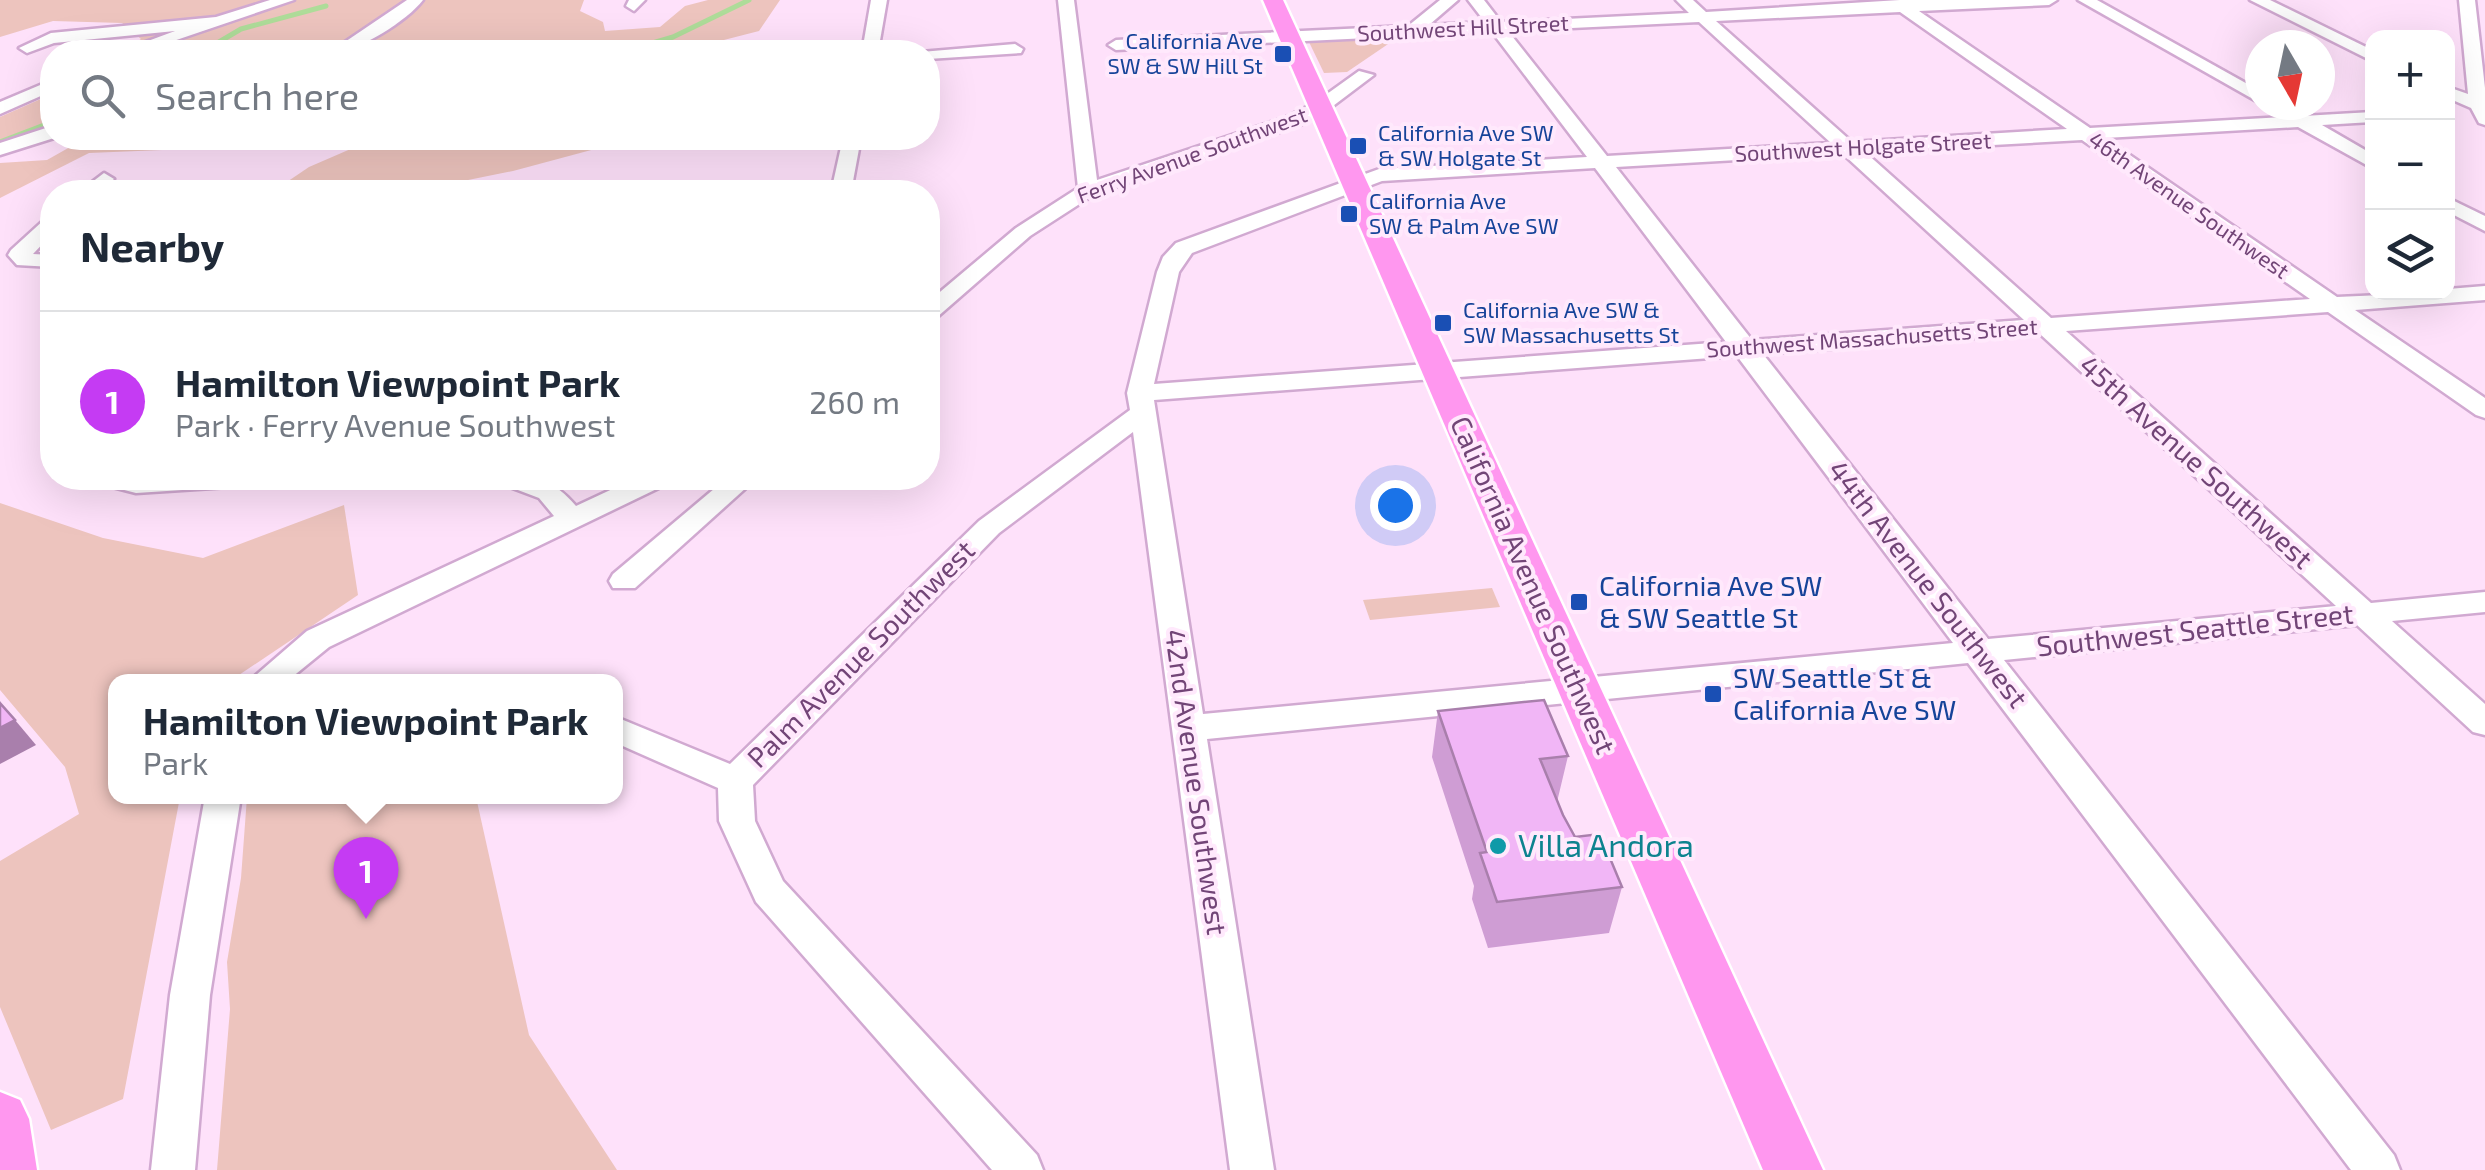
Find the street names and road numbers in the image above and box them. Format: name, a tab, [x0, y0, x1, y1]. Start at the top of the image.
street label: Southwest Hill Street	[1357, 8, 1569, 46]
street label: Ferry Avenue Southwest	[1073, 100, 1310, 208]
street label: 46th Avenue Southwest	[2085, 125, 2295, 283]
street label: Southwest Holgate Street	[1734, 126, 1992, 166]
street label: Southwest Massachusetts Street	[1706, 312, 2038, 362]
street label: 45th Avenue Southwest	[2073, 348, 2320, 575]
street label: California Avenue Southwest	[1444, 411, 1624, 759]
street label: 44th Avenue Southwest	[1822, 453, 2036, 714]
street label: Palm Avenue Southwest	[739, 532, 981, 774]
street label: Southwest Seattle Street	[2035, 595, 2355, 663]
street label: 42nd Avenue Southwest	[1159, 627, 1235, 937]

